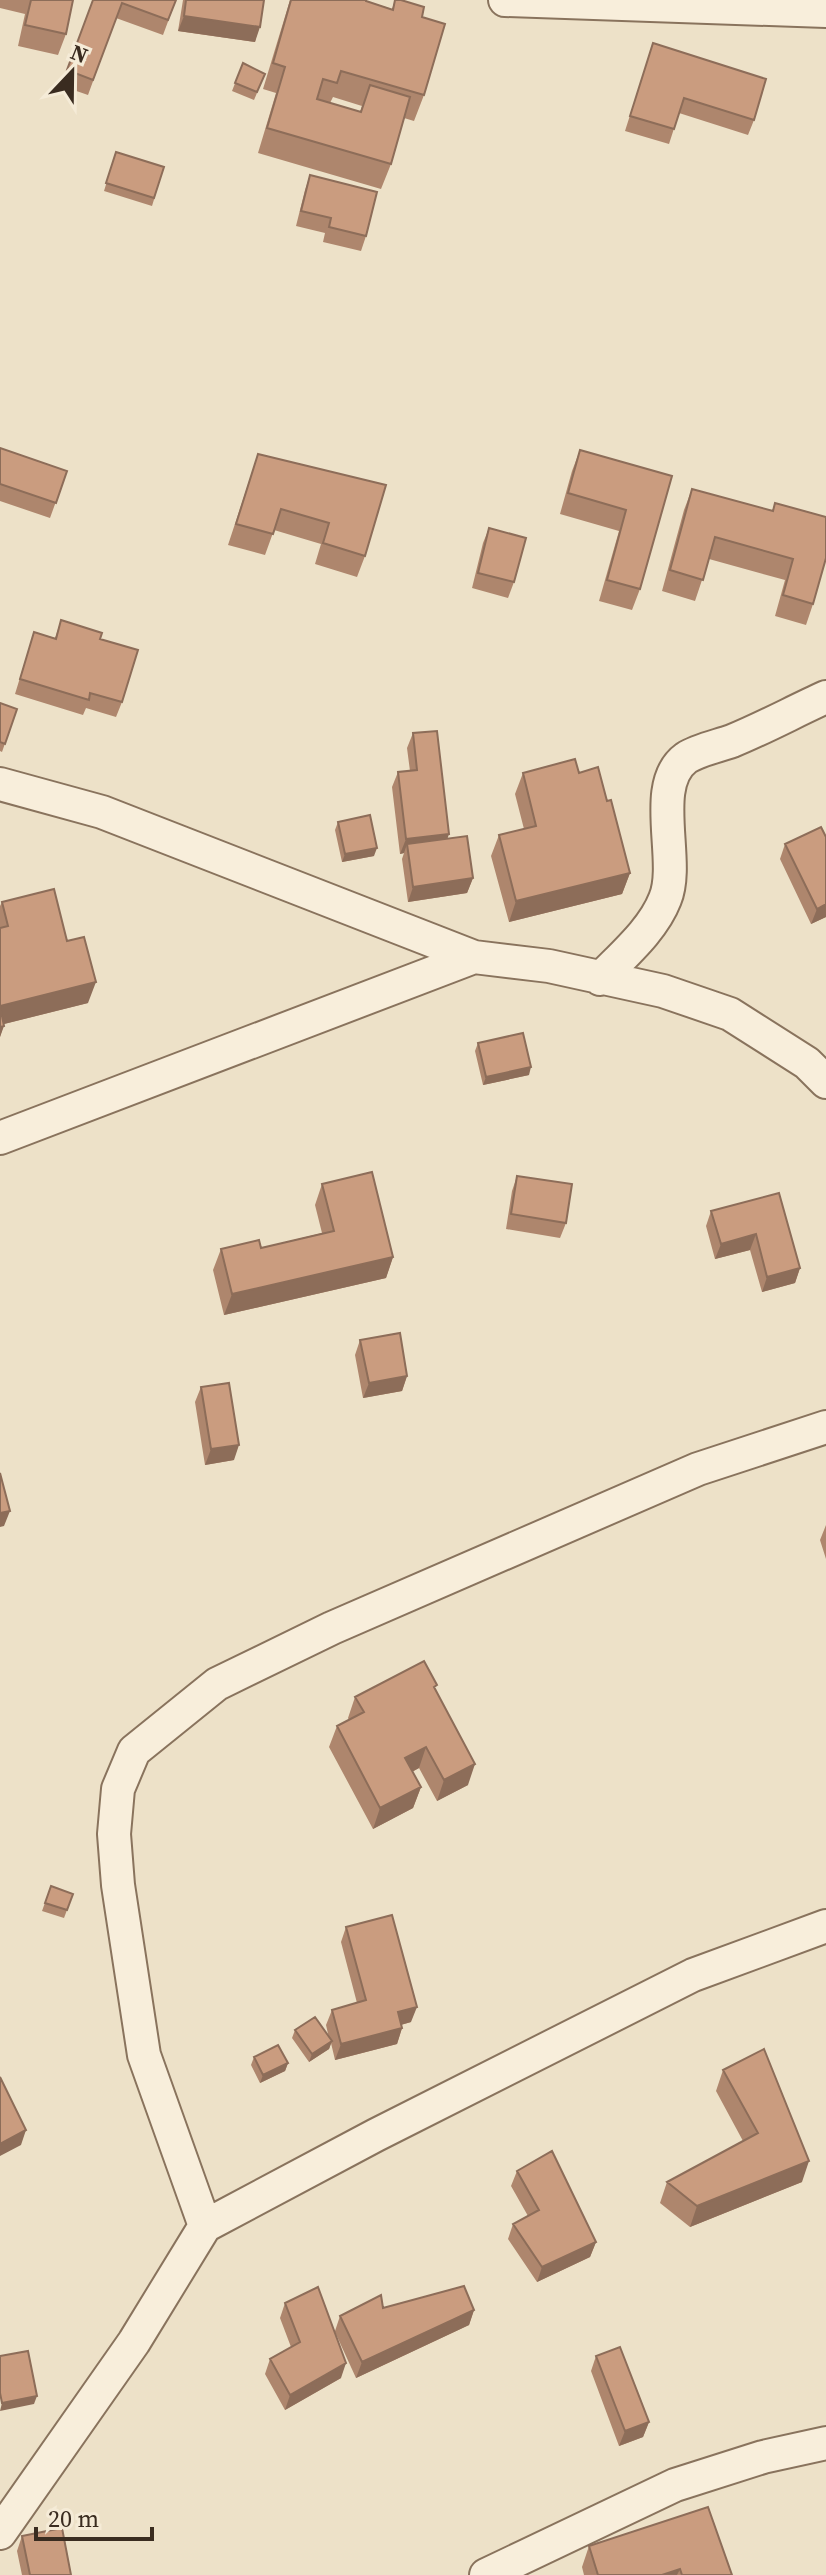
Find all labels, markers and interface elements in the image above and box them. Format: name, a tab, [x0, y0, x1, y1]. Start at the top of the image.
north arrow	[32, 32, 112, 112]
text: N	[66, 37, 93, 70]
scale bar	[36, 2491, 152, 2541]
text: 20 m	[48, 2502, 99, 2535]

